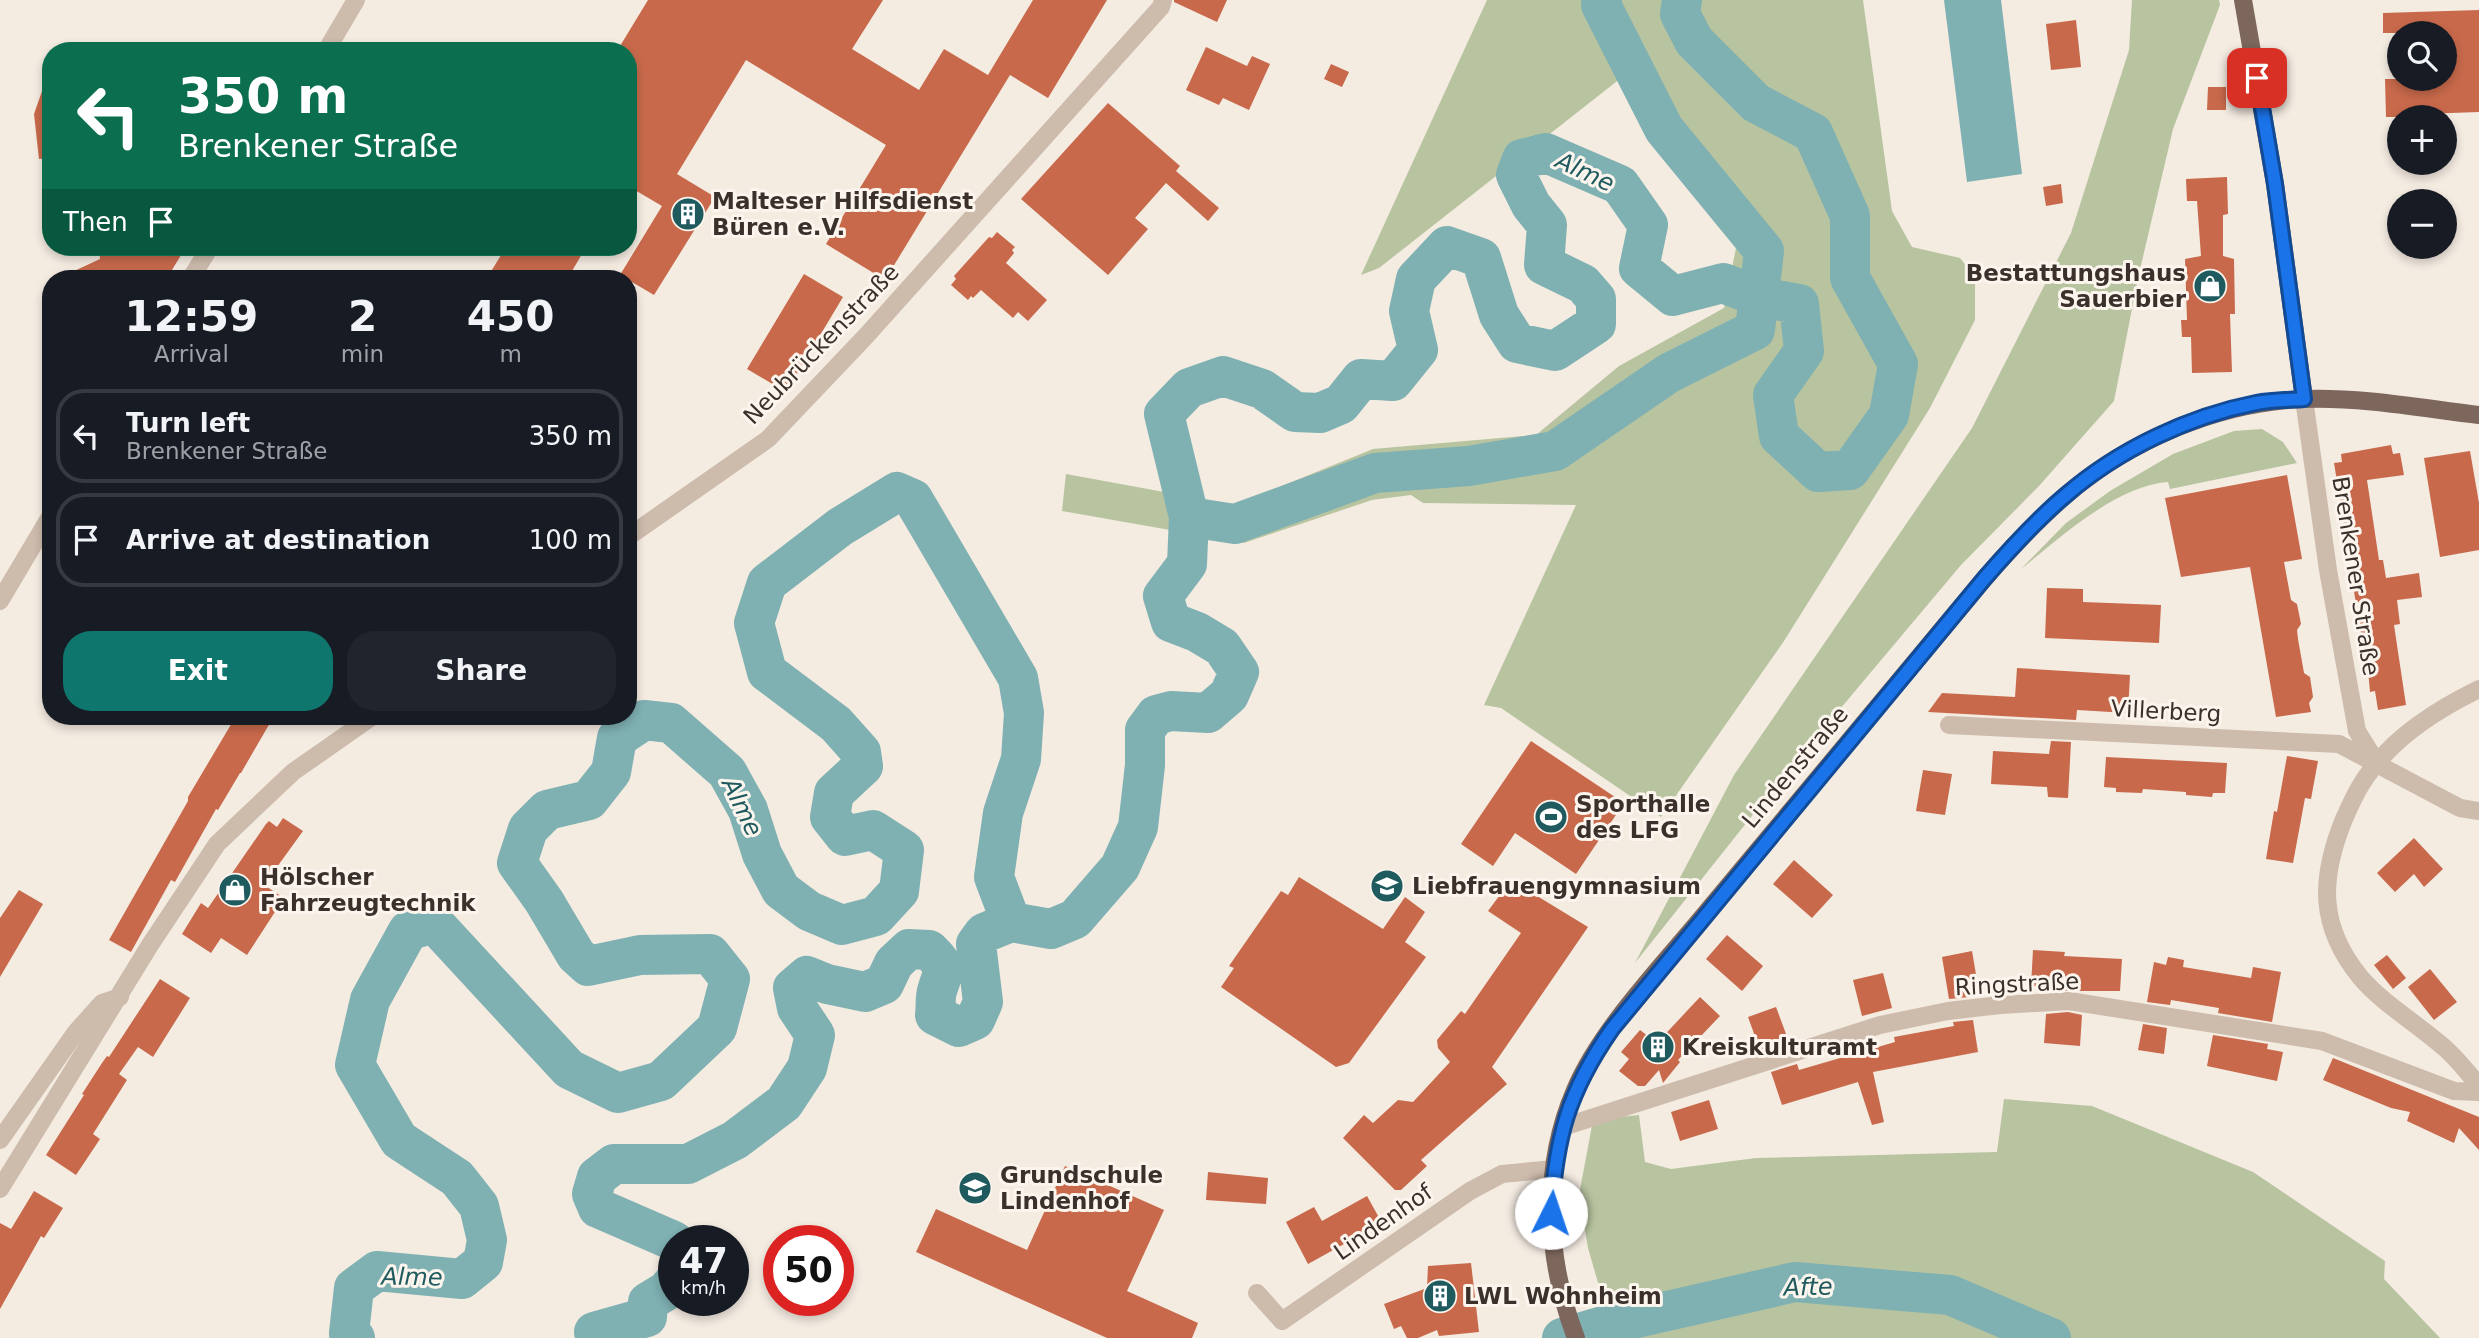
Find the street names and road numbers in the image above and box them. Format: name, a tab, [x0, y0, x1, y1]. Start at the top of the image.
street label: Neubrückenstraße	[738, 259, 904, 429]
street label: Brenkener Straße	[2327, 474, 2385, 678]
street label: Villerberg	[2110, 695, 2222, 727]
street label: Lindenstraße	[1737, 701, 1853, 833]
street label: Ringstraße	[1954, 968, 2080, 1000]
street label: Lindenhof	[1329, 1178, 1438, 1265]

